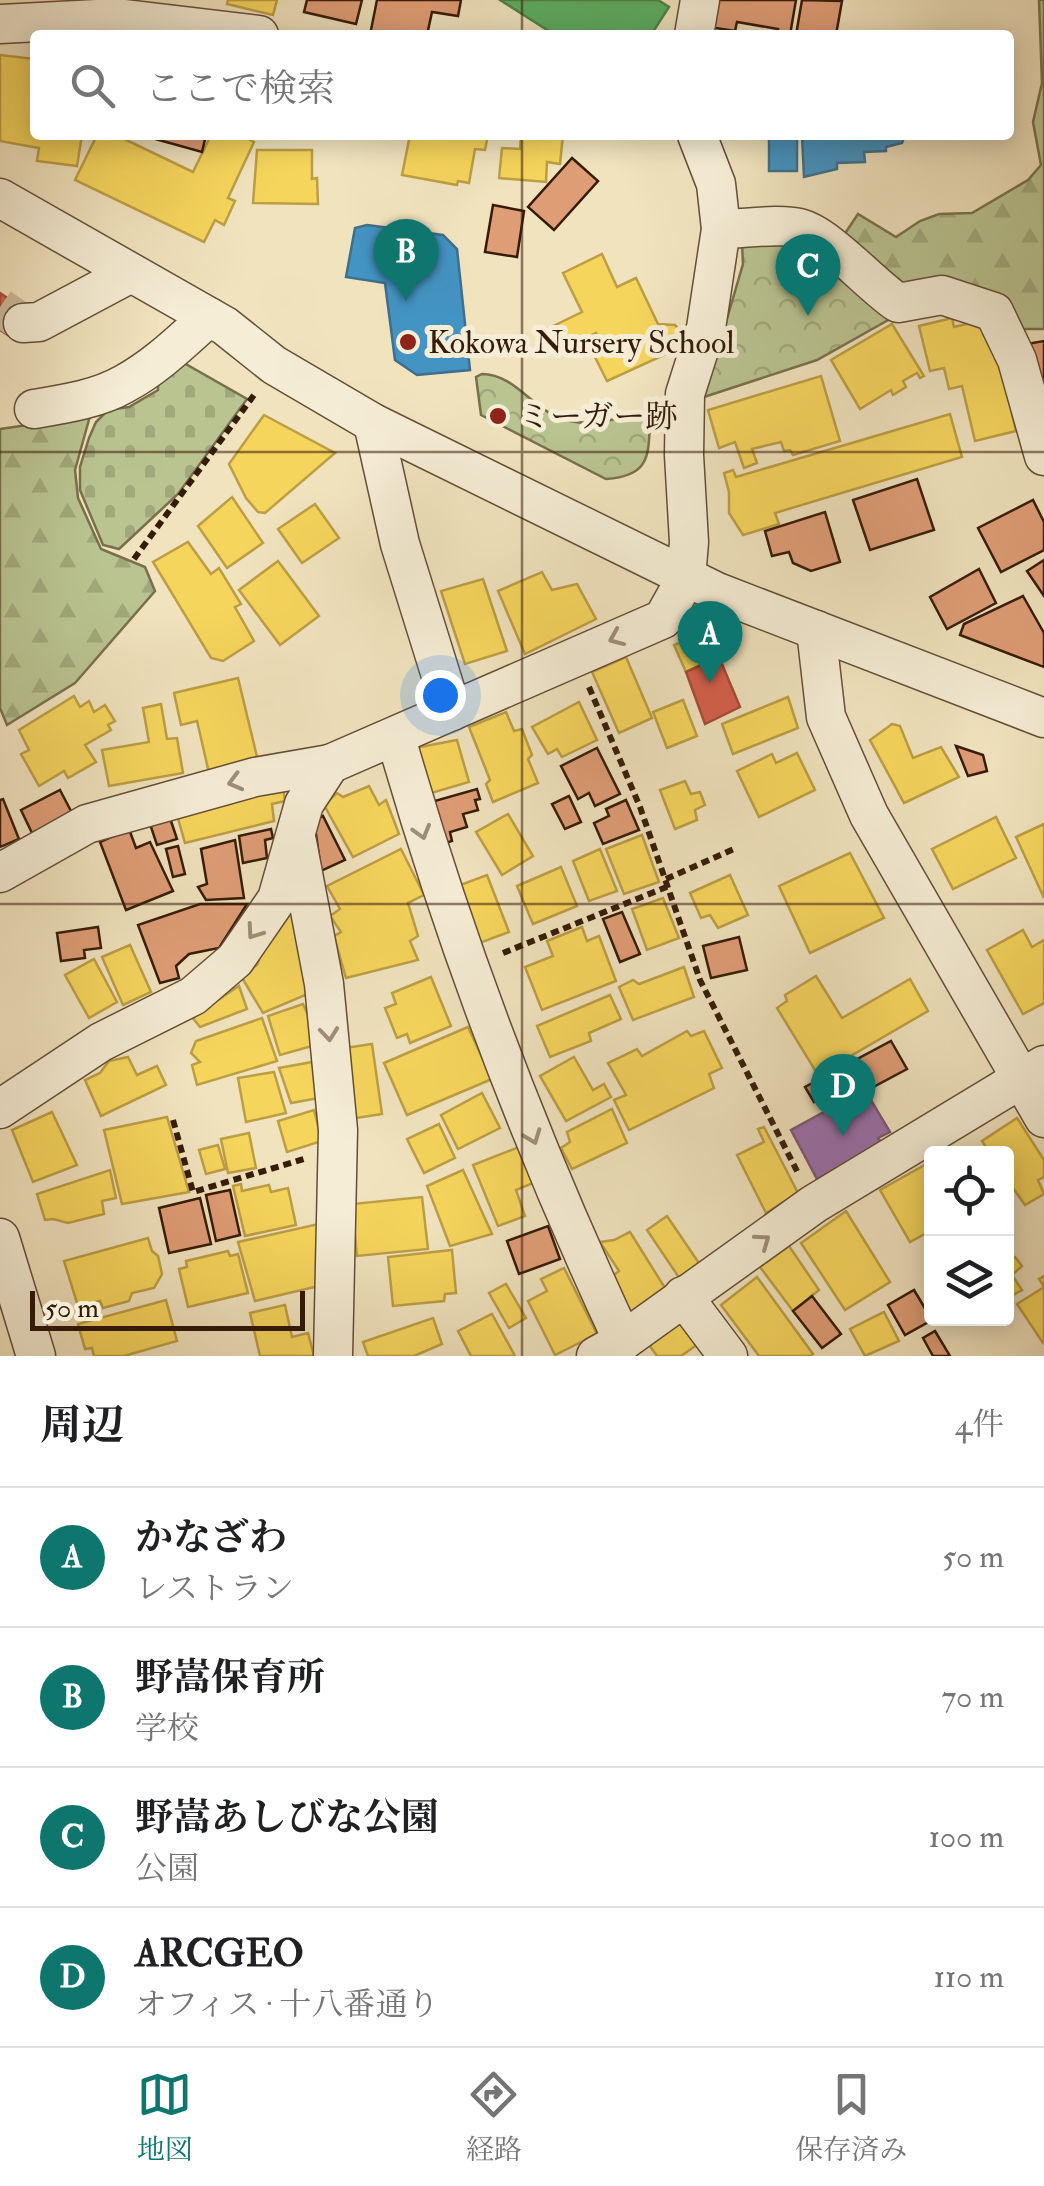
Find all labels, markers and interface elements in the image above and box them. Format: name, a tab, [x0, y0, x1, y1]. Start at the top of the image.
search box	[30, 30, 1014, 140]
icon: search	[65, 58, 120, 113]
text: ここで検索	[145, 65, 335, 113]
pin: B	[374, 218, 438, 301]
pin: C	[776, 234, 840, 316]
place label: Kokowa Nursery School	[428, 323, 734, 363]
marker: Kokowa Nursery School	[397, 331, 419, 353]
place label: ミーガー跡	[518, 397, 677, 437]
marker: ミーガー跡	[487, 405, 509, 427]
pin: A	[678, 600, 742, 683]
one-way arrow	[609, 627, 626, 647]
your location	[415, 670, 466, 721]
one-way arrow	[226, 771, 244, 792]
one-way arrow	[410, 822, 431, 839]
one-way arrow	[248, 921, 266, 940]
one-way arrow	[318, 1027, 339, 1043]
pin: D	[810, 1054, 876, 1136]
one-way arrow	[521, 1127, 541, 1145]
map controls	[924, 1146, 1014, 1326]
button: locate	[924, 1146, 1014, 1236]
one-way arrow	[752, 1235, 770, 1253]
button: layers	[924, 1236, 1014, 1326]
scale bar	[30, 1286, 305, 1330]
text: 50 m	[45, 1291, 99, 1326]
text: 周辺	[40, 1400, 124, 1452]
text: 4件	[955, 1405, 1004, 1445]
text: かなざわ	[135, 1514, 287, 1562]
text: A	[62, 1537, 83, 1577]
text: 50 m	[942, 1537, 1004, 1577]
text: レストラン	[135, 1569, 294, 1609]
text: 野嵩保育所	[135, 1654, 325, 1702]
text: B	[62, 1677, 83, 1717]
text: 70 m	[941, 1677, 1004, 1717]
text: 学校	[135, 1709, 199, 1749]
text: 野嵩あしびな公園	[135, 1794, 439, 1842]
text: C	[61, 1817, 84, 1857]
text: 100 m	[928, 1817, 1004, 1857]
text: 公園	[135, 1849, 199, 1889]
text: ARCGEO	[135, 1930, 304, 1978]
text: D	[59, 1957, 86, 1997]
text: 110 m	[933, 1957, 1004, 1997]
text: オフィス · 十八番通り	[135, 1985, 439, 2025]
tab: 地図	[137, 2067, 193, 2168]
tab: 経路	[466, 2067, 522, 2168]
tab: 保存済み	[795, 2067, 907, 2168]

